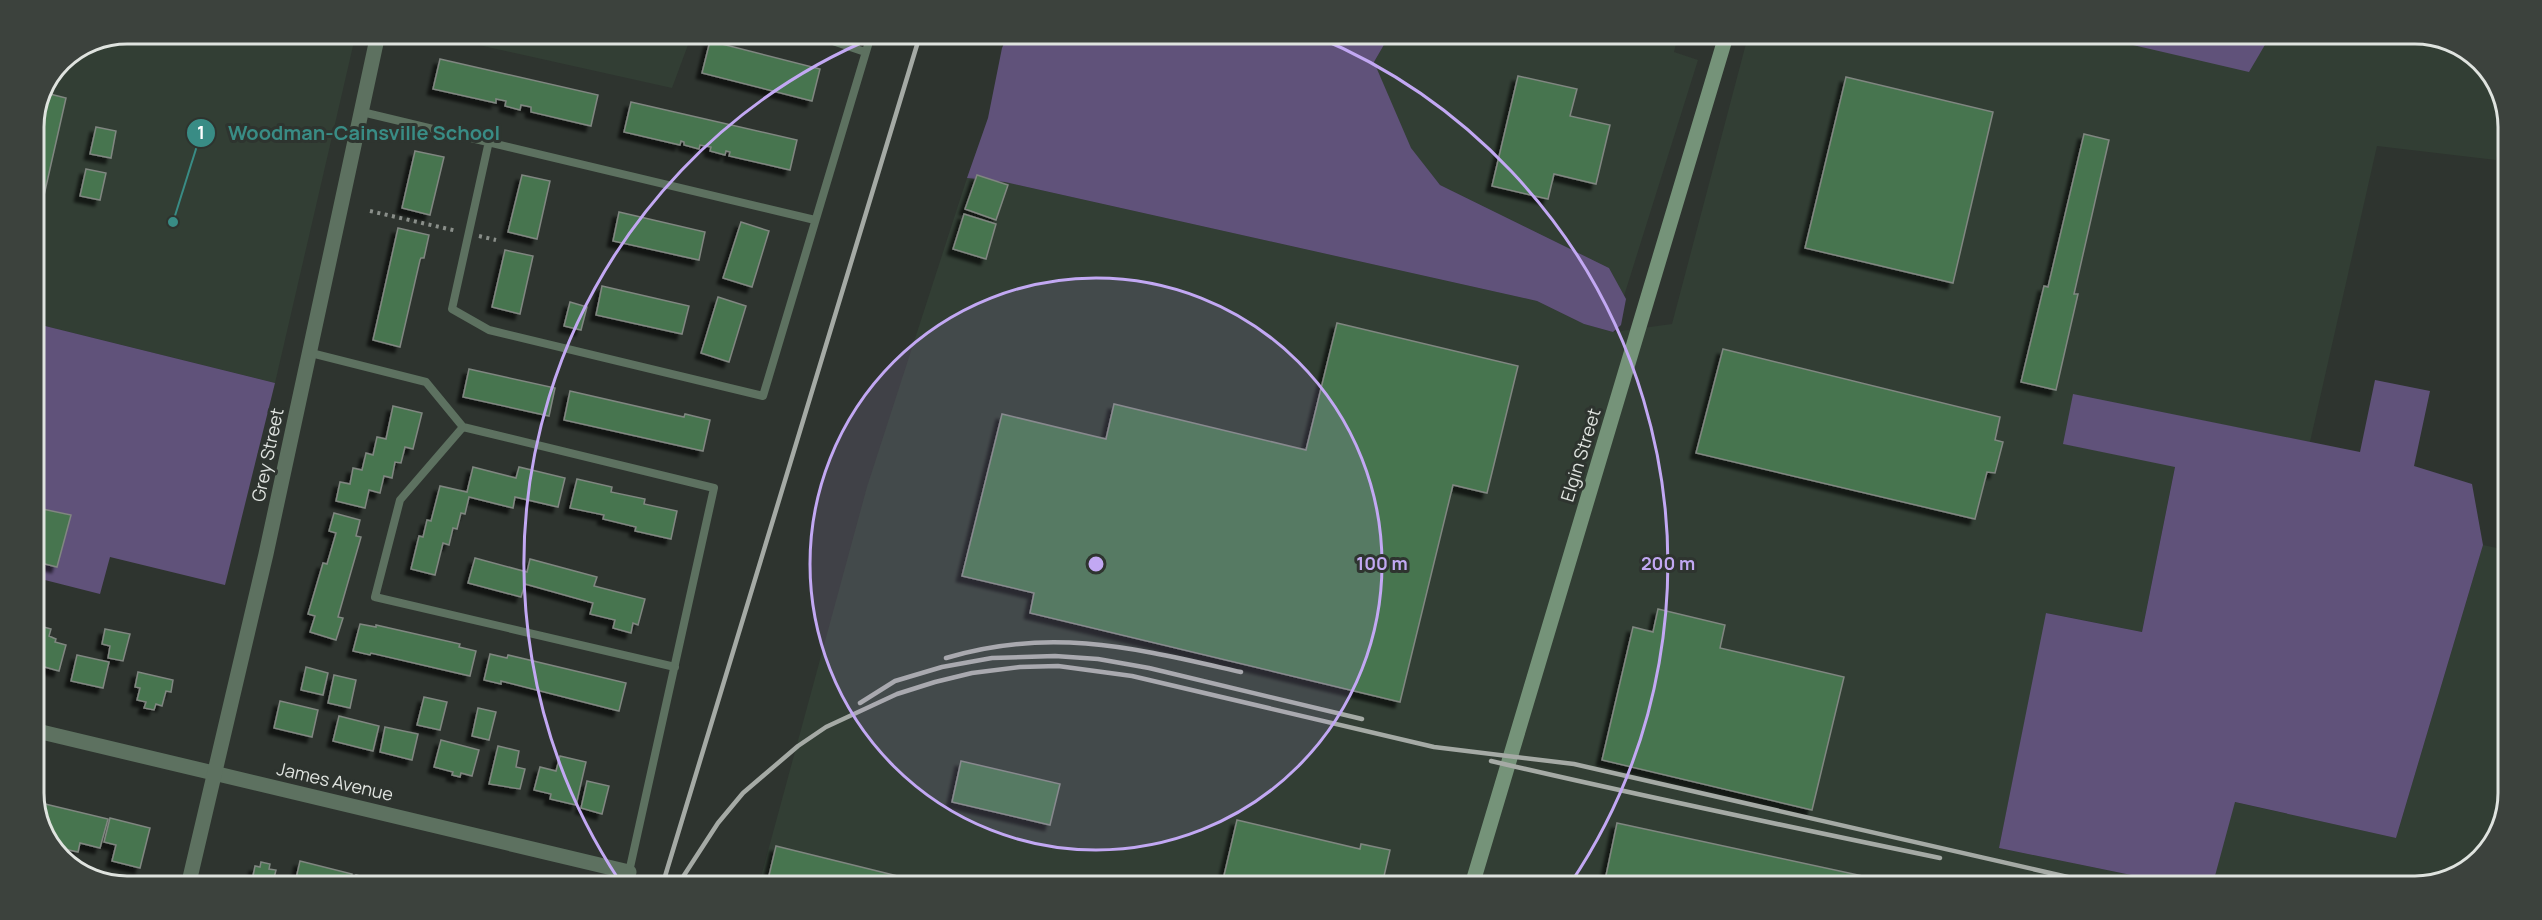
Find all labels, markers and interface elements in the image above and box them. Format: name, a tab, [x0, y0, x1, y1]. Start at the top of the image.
callout: Woodman-Cainsville School	[186, 114, 512, 152]
text: Woodman-Cainsville School	[228, 119, 500, 146]
text: 1	[197, 120, 205, 144]
street label: Elgin Street	[1554, 405, 1606, 504]
street label: Grey Street	[245, 406, 289, 504]
text: 100 m	[1356, 551, 1408, 575]
text: 200 m	[1641, 551, 1695, 575]
centre of rings	[1086, 554, 1106, 574]
street label: James Avenue	[275, 756, 396, 806]

